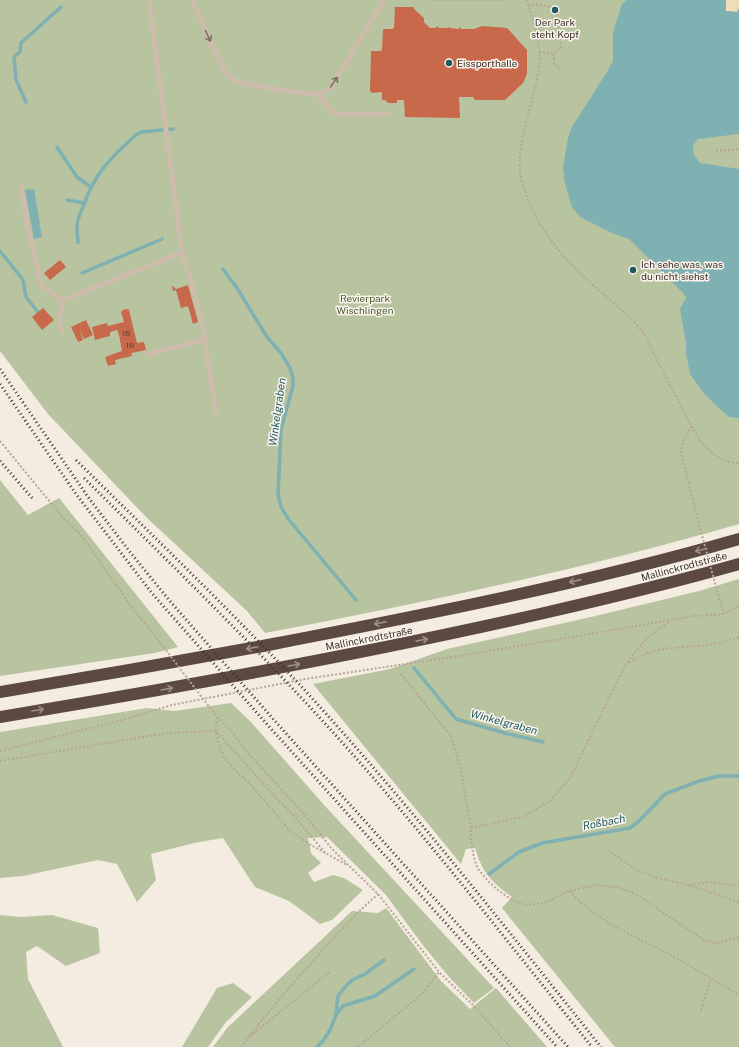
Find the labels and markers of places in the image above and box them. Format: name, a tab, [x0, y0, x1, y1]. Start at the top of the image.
marker: Der Park steht Kopf	[550, 5, 560, 15]
place label: Der Park steht Kopf	[531, 16, 579, 40]
place label: Eissporthalle	[457, 57, 518, 69]
marker: Eissporthalle	[444, 58, 454, 68]
place label: Ich sehe was, was du nicht siehst	[641, 258, 723, 282]
marker: Ich sehe was, was du nicht siehst	[628, 265, 638, 275]

